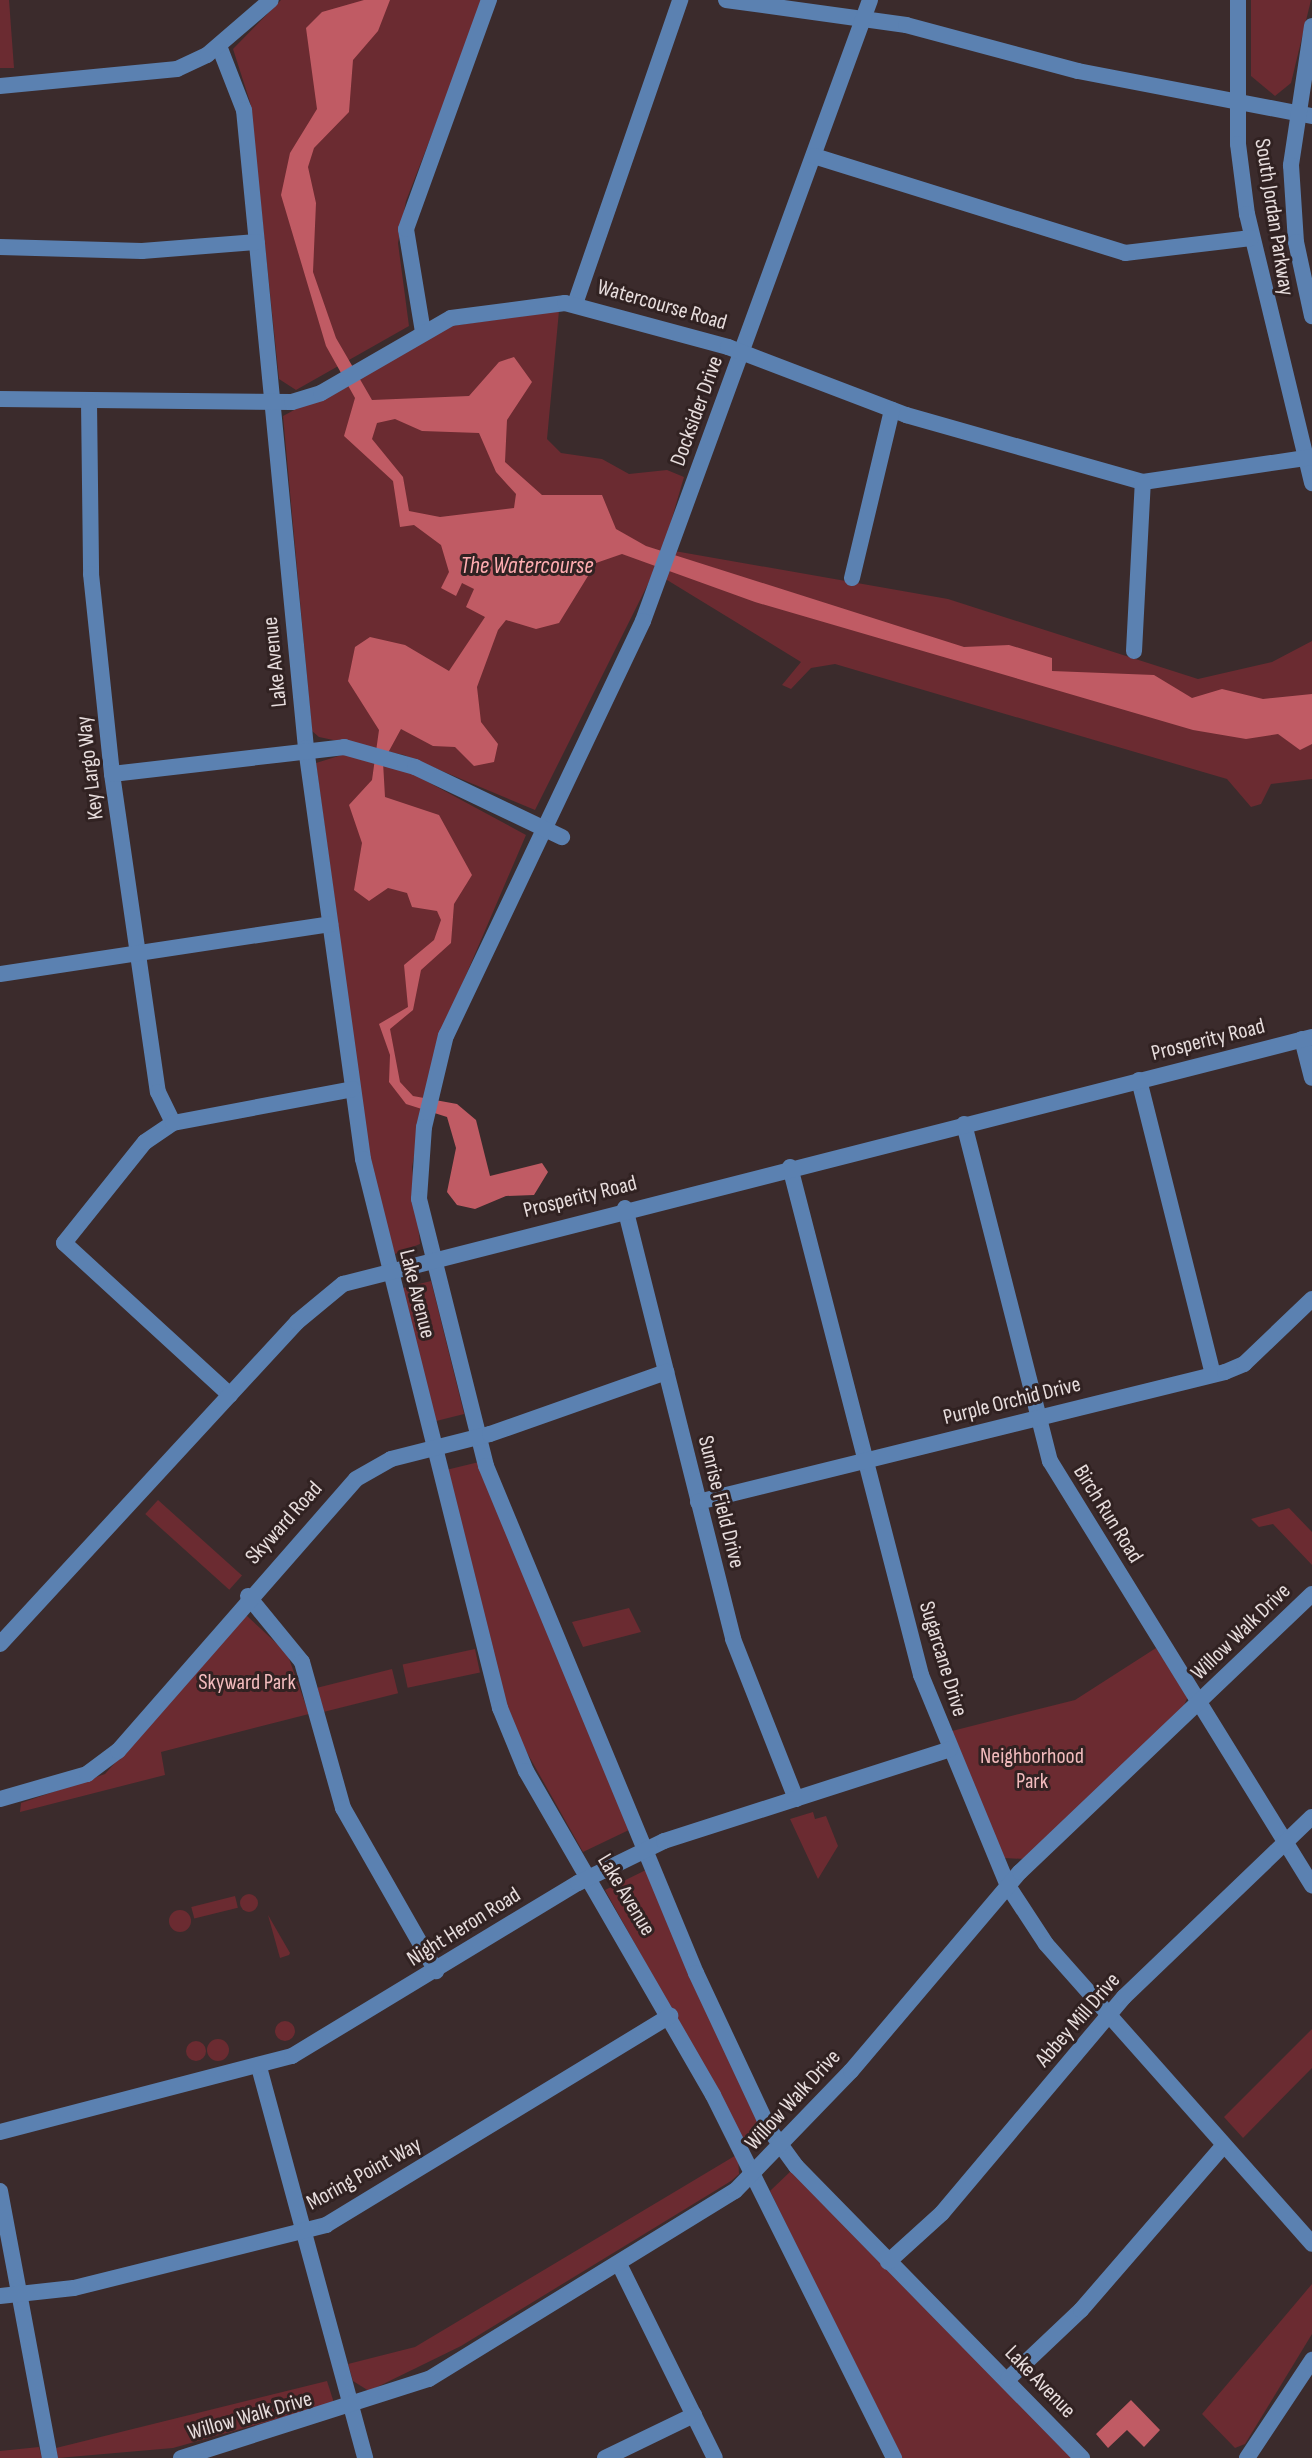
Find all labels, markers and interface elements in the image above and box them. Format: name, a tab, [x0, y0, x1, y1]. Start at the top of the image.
street label: South Jordan Parkway	[1249, 137, 1299, 297]
street label: Watercourse Road	[594, 274, 730, 336]
street label: Docksider Drive	[665, 352, 729, 470]
water label: The Watercourse	[460, 552, 594, 580]
street label: Lake Avenue	[257, 615, 293, 709]
street label: Key Largo Way	[71, 715, 109, 821]
street label: Prosperity Road	[1149, 1013, 1267, 1067]
street label: Prosperity Road	[521, 1170, 639, 1224]
street label: Lake Avenue	[393, 1247, 441, 1341]
street label: Purple Orchid Drive	[941, 1371, 1083, 1431]
street label: Sunrise Field Drive	[692, 1433, 750, 1571]
street label: Birch Run Road	[1068, 1460, 1148, 1568]
street label: Skyward Road	[240, 1476, 328, 1570]
street label: Willow Walk Drive	[1186, 1578, 1296, 1686]
street label: Sugarcane Drive	[913, 1598, 973, 1720]
park label: Skyward Park	[198, 1670, 296, 1696]
park label: Neighborhood Park	[980, 1743, 1084, 1794]
street label: Lake Avenue	[591, 1849, 661, 1941]
street label: Night Heron Road	[402, 1882, 526, 1972]
street label: Abbey Mill Drive	[1030, 1968, 1126, 2072]
street label: Willow Walk Drive	[740, 2044, 846, 2156]
street label: Moring Point Way	[302, 2132, 426, 2216]
street label: Lake Avenue	[999, 2340, 1081, 2424]
street label: Willow Walk Drive	[185, 2386, 315, 2446]

